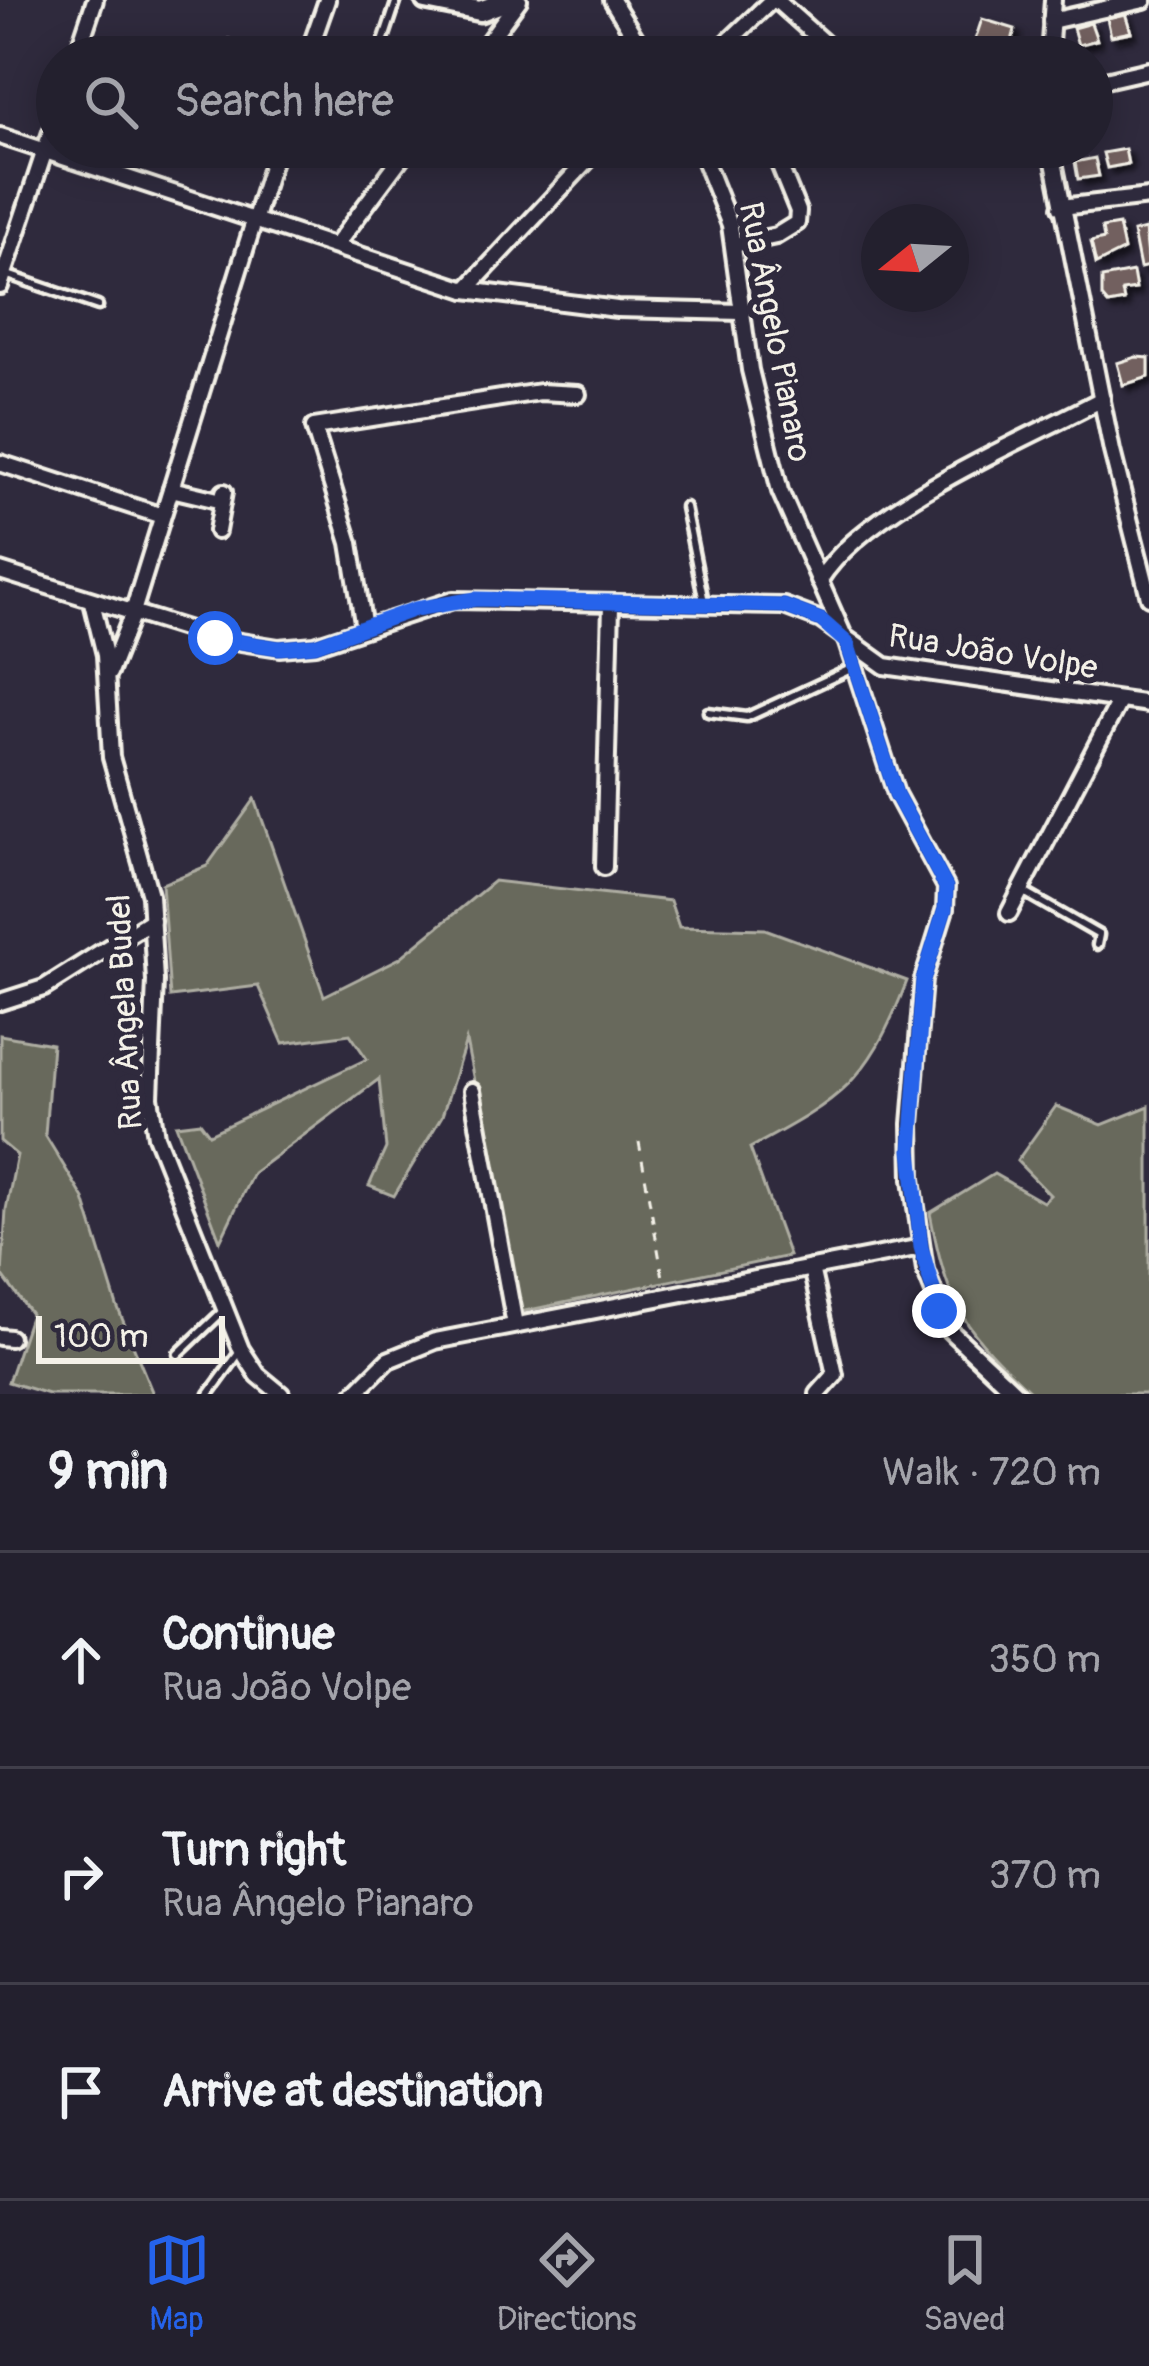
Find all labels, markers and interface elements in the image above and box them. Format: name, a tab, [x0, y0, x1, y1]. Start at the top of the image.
search box	[36, 36, 1113, 168]
icon: search	[78, 69, 144, 135]
text: Search here	[174, 74, 394, 130]
street label: Rua Ângelo Pianaro	[730, 199, 820, 465]
north arrow	[861, 204, 969, 312]
route start	[188, 611, 242, 665]
street label: Rua João Volpe	[886, 615, 1100, 689]
street label: Rua Ângela Budel	[98, 893, 152, 1131]
route end	[912, 1284, 966, 1338]
scale bar	[36, 1310, 225, 1363]
text: 100 m	[54, 1316, 148, 1357]
text: 9 min	[48, 1440, 168, 1504]
text: Walk · 720 m	[882, 1448, 1101, 1497]
text: Continue	[162, 1607, 335, 1663]
icon: ahead	[48, 1627, 114, 1693]
text: 350 m	[988, 1635, 1101, 1684]
text: Rua João Volpe	[162, 1663, 411, 1712]
text: Turn right	[162, 1823, 346, 1879]
icon: right	[48, 1843, 114, 1909]
text: 370 m	[989, 1851, 1101, 1900]
text: Rua Ângelo Pianaro	[162, 1879, 474, 1928]
icon: arrive	[48, 2059, 114, 2125]
text: Arrive at destination	[162, 2064, 543, 2120]
tab: Map	[144, 2227, 210, 2340]
tab: Directions	[497, 2227, 637, 2340]
tab: Saved	[924, 2227, 1005, 2340]

